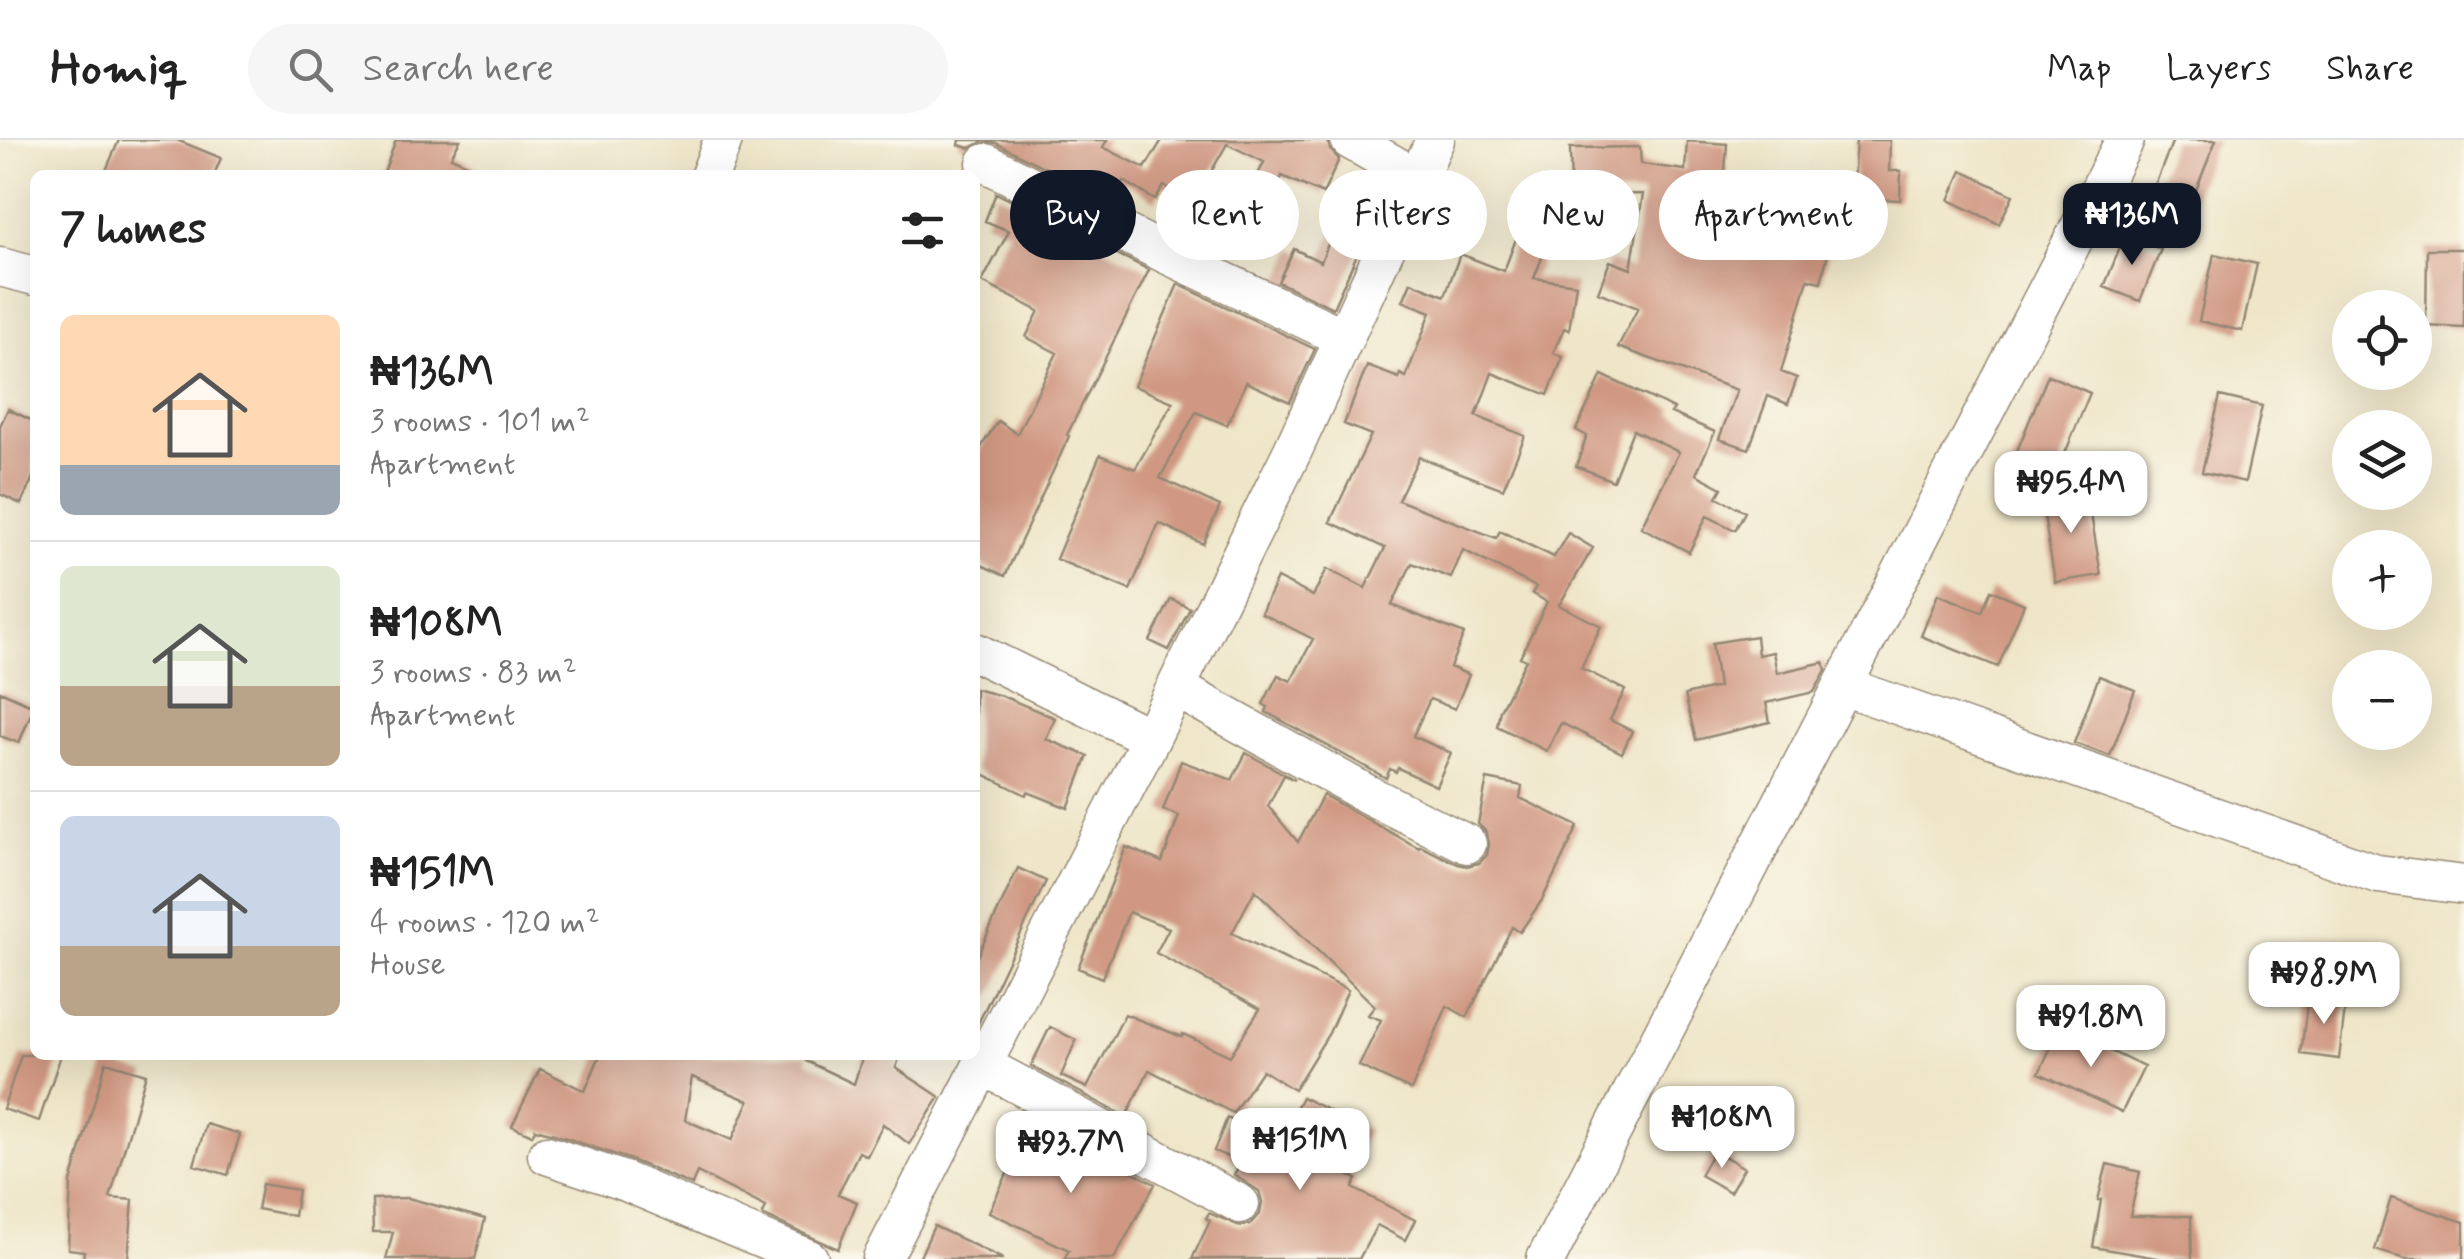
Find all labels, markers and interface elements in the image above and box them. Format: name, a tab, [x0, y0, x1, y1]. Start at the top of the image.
search box	[248, 24, 948, 114]
text: Homiq	[50, 38, 188, 101]
icon: search	[283, 42, 338, 97]
text: Search here	[363, 45, 554, 94]
text: Map	[2047, 46, 2111, 92]
text: Layers	[2166, 46, 2271, 92]
text: Share	[2326, 46, 2414, 92]
chip: Buy	[1010, 170, 1136, 260]
chip: Rent	[1156, 170, 1299, 260]
chip: Filters	[1319, 170, 1487, 260]
chip: New	[1507, 170, 1639, 260]
chip: Apartment	[1659, 170, 1888, 260]
pin: ₦136M	[2062, 183, 2202, 268]
text: ₦136M	[2085, 194, 2179, 236]
text: 7 homes	[60, 203, 207, 258]
icon: filters	[895, 203, 950, 258]
map controls	[2332, 290, 2432, 750]
button: locate	[2332, 290, 2432, 390]
text: ₦136M	[370, 346, 494, 401]
icon: home	[140, 355, 260, 475]
text: 3 rooms · 101 m²	[370, 401, 590, 443]
button: layers	[2332, 410, 2432, 510]
text: Apartment	[370, 443, 515, 485]
pin: ₦95.4M	[1990, 451, 2152, 536]
text: ₦95.4M	[2016, 462, 2126, 504]
button: +	[2332, 530, 2432, 630]
text: ₦108M	[370, 597, 503, 652]
icon: home	[140, 606, 260, 726]
button: −	[2332, 650, 2432, 750]
text: 3 rooms · 83 m²	[370, 652, 577, 694]
text: Apartment	[370, 694, 515, 736]
text: ₦151M	[370, 847, 495, 902]
icon: home	[140, 856, 260, 976]
text: 4 rooms · 120 m²	[370, 902, 600, 944]
pin: ₦98.9M	[2243, 942, 2405, 1027]
text: House	[370, 944, 446, 986]
text: ₦98.9M	[2271, 953, 2377, 995]
pin: ₦91.8M	[2010, 985, 2172, 1070]
text: ₦91.8M	[2038, 996, 2144, 1038]
pin: ₦108M	[1652, 1086, 1792, 1171]
text: ₦108M	[1671, 1097, 1773, 1139]
pin: ₦151M	[1230, 1108, 1370, 1193]
pin: ₦93.7M	[990, 1111, 1152, 1196]
text: ₦151M	[1253, 1119, 1347, 1161]
text: ₦93.7M	[1018, 1122, 1124, 1164]

